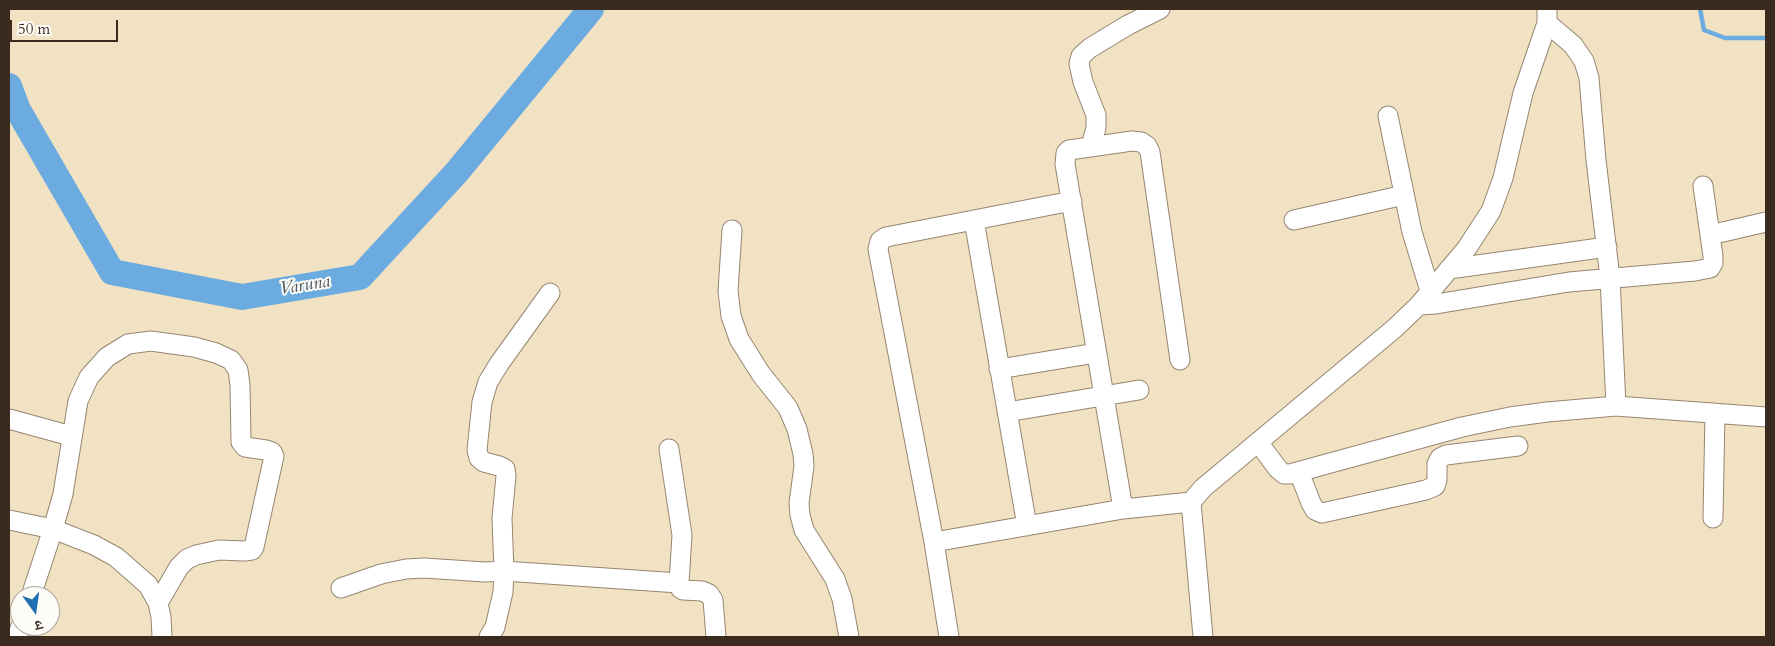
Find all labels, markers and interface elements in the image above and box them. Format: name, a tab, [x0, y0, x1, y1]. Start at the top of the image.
scale bar	[12, 10, 120, 42]
text: 50 m	[18, 19, 50, 39]
water label: Varuna	[278, 271, 332, 301]
north arrow	[10, 586, 60, 636]
text: उ	[33, 615, 44, 635]

